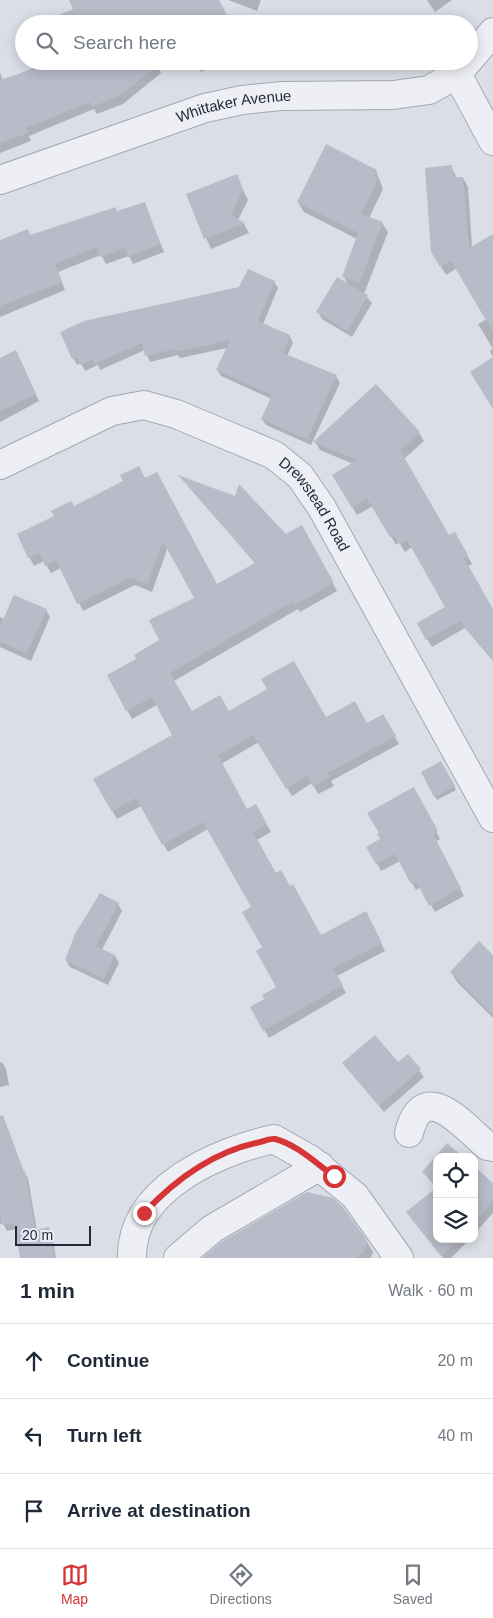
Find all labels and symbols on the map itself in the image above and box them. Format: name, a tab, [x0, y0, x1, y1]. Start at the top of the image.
street label: Whittaker Avenue	[174, 87, 291, 125]
street label: Drewstead Road	[276, 453, 353, 554]
route start	[323, 1165, 346, 1188]
route end	[133, 1202, 156, 1225]
scale bar	[15, 1223, 91, 1246]

